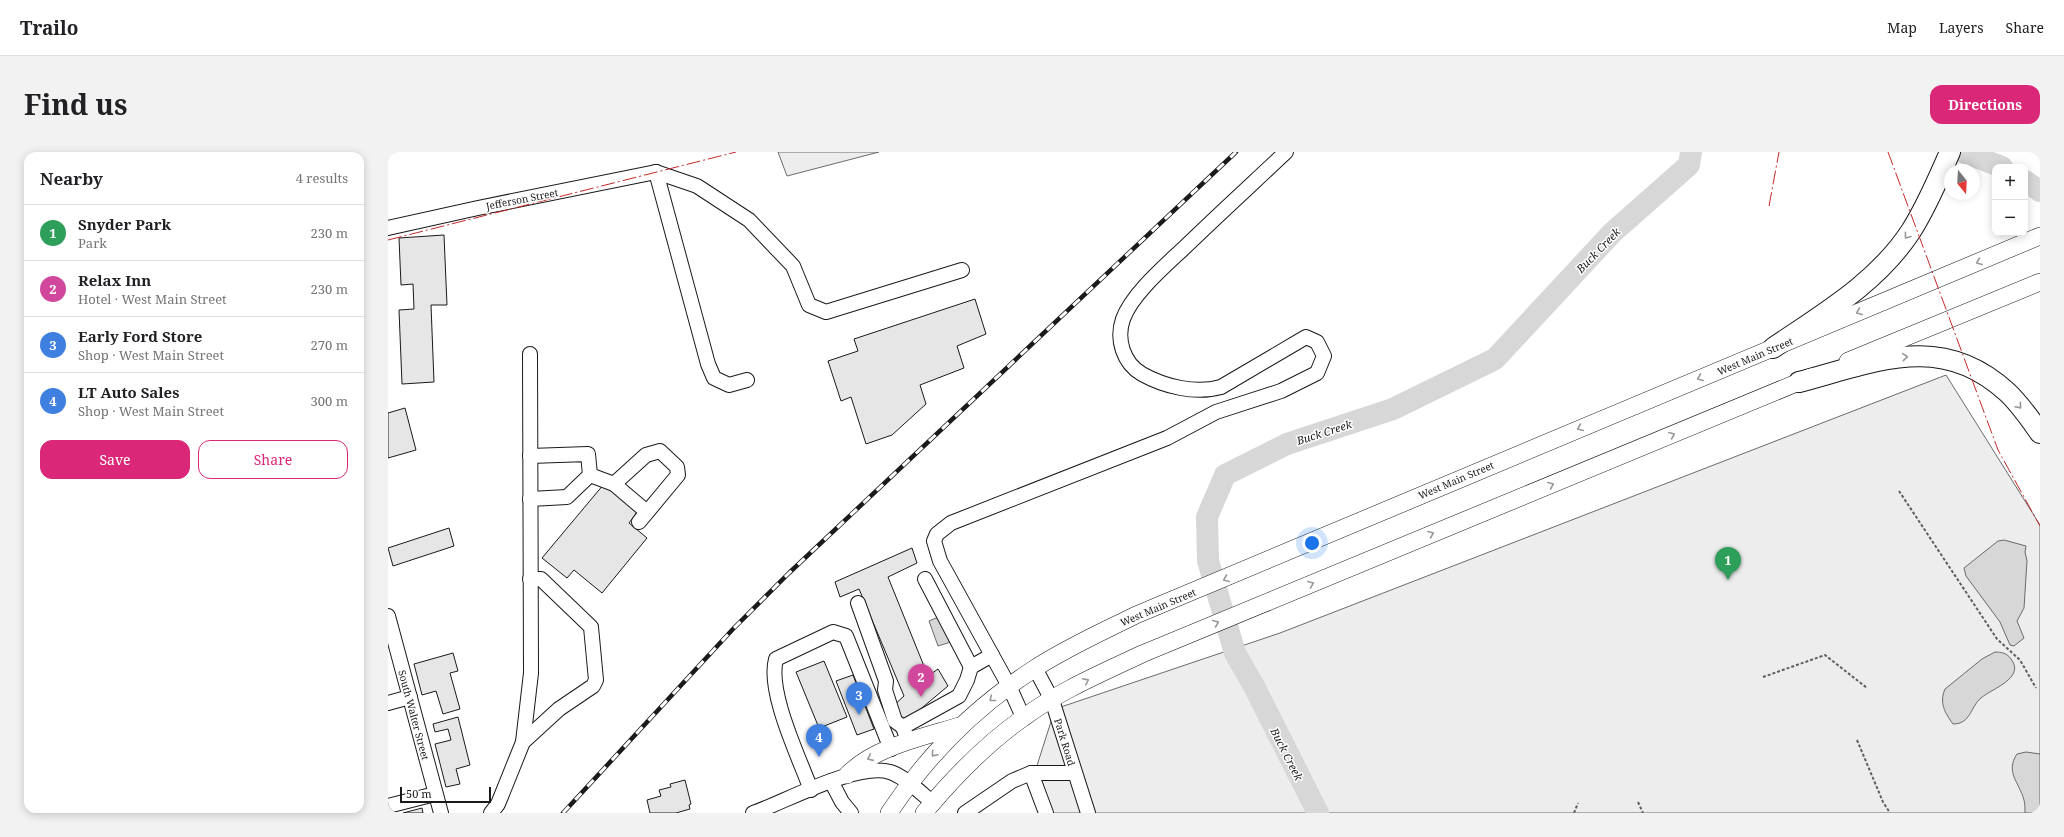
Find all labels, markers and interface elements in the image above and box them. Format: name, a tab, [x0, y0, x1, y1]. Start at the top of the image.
text: Trailo	[20, 15, 78, 41]
text: Map	[1887, 18, 1917, 37]
text: Layers	[1939, 18, 1984, 37]
text: Share	[2006, 18, 2044, 37]
text: Find us	[24, 85, 128, 123]
button: Directions	[1930, 85, 2040, 124]
north arrow	[1944, 164, 1980, 200]
map controls	[1992, 164, 2028, 236]
button: +	[1992, 164, 2028, 200]
text: Nearby	[40, 167, 103, 190]
text: 4 results	[296, 169, 348, 187]
street label: Jefferson Street	[484, 185, 560, 213]
button: −	[1992, 200, 2028, 236]
text: Snyder Park	[78, 214, 171, 234]
text: 1	[49, 224, 57, 242]
text: 230 m	[311, 224, 348, 242]
water label: Buck Creek	[1572, 224, 1624, 277]
one-way arrow	[1905, 231, 1912, 238]
text: Park	[78, 234, 107, 252]
one-way arrow	[1975, 258, 1982, 266]
text: Relax Inn	[78, 270, 151, 290]
text: 2	[49, 280, 57, 298]
text: 230 m	[311, 280, 348, 298]
text: Hotel · West Main Street	[78, 290, 227, 308]
one-way arrow	[1855, 308, 1862, 316]
text: Early Ford Store	[78, 326, 202, 346]
street label: West Main Street	[1715, 334, 1795, 378]
text: 3	[49, 336, 57, 354]
text: 270 m	[311, 336, 348, 354]
text: Shop · West Main Street	[78, 346, 224, 364]
one-way arrow	[1902, 353, 1908, 362]
one-way arrow	[1697, 374, 1704, 382]
text: LT Auto Sales	[78, 382, 179, 402]
text: 4	[49, 392, 57, 410]
text: 300 m	[311, 392, 348, 410]
one-way arrow	[2015, 401, 2022, 409]
text: Shop · West Main Street	[78, 402, 224, 420]
water label: Buck Creek	[1294, 416, 1354, 448]
one-way arrow	[1577, 424, 1584, 432]
one-way arrow	[1668, 431, 1675, 439]
button: Save	[40, 440, 190, 479]
button: Share	[198, 440, 348, 479]
street label: West Main Street	[1416, 458, 1496, 502]
one-way arrow	[1548, 481, 1555, 489]
one-way arrow	[1428, 531, 1435, 539]
your location	[1302, 533, 1322, 553]
pin: 1	[1715, 547, 1741, 580]
one-way arrow	[1223, 574, 1230, 582]
one-way arrow	[1307, 581, 1315, 589]
street label: West Main Street	[1118, 585, 1198, 629]
one-way arrow	[1213, 620, 1220, 628]
pin: 2	[908, 664, 934, 697]
street label: South Walter Street	[395, 668, 433, 762]
one-way arrow	[1082, 678, 1089, 686]
pin: 3	[846, 682, 872, 715]
one-way arrow	[990, 695, 997, 702]
street label: Park Road	[1051, 717, 1079, 767]
pin: 4	[806, 724, 832, 757]
water label: Buck Creek	[1267, 724, 1307, 784]
one-way arrow	[932, 750, 939, 757]
one-way arrow	[867, 753, 875, 761]
scale bar	[400, 785, 491, 804]
text: 50 m	[406, 786, 432, 801]

